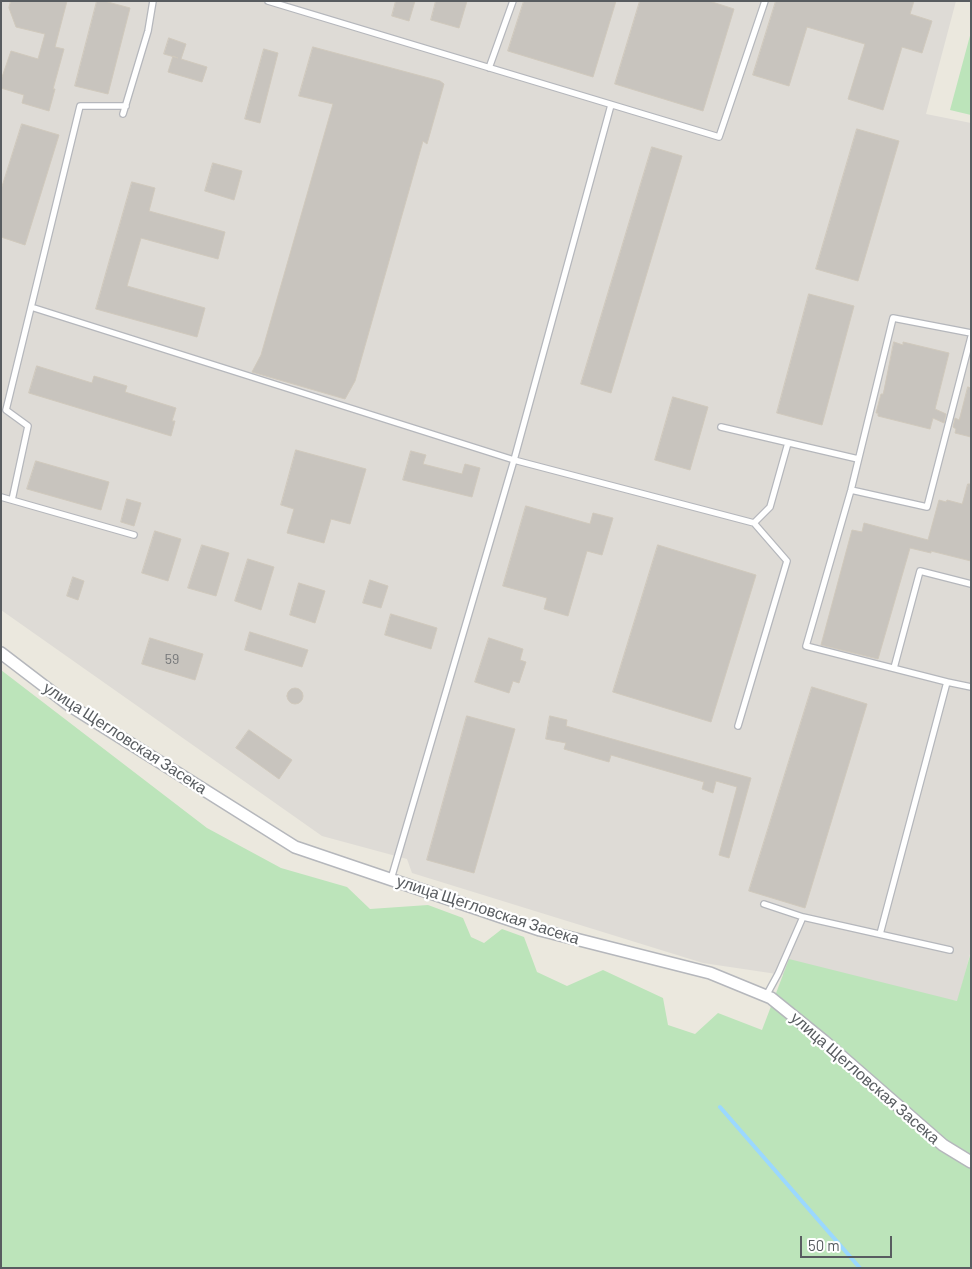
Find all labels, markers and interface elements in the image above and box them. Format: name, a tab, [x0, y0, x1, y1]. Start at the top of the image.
house number: 59	[165, 651, 179, 667]
street label: улица Щегловская Засека	[40, 678, 210, 798]
street label: улица Щегловская Засека	[394, 871, 582, 949]
street label: улица Щегловская Засека	[787, 1008, 943, 1148]
scale bar	[802, 1226, 894, 1258]
text: 50 m	[808, 1236, 840, 1254]

